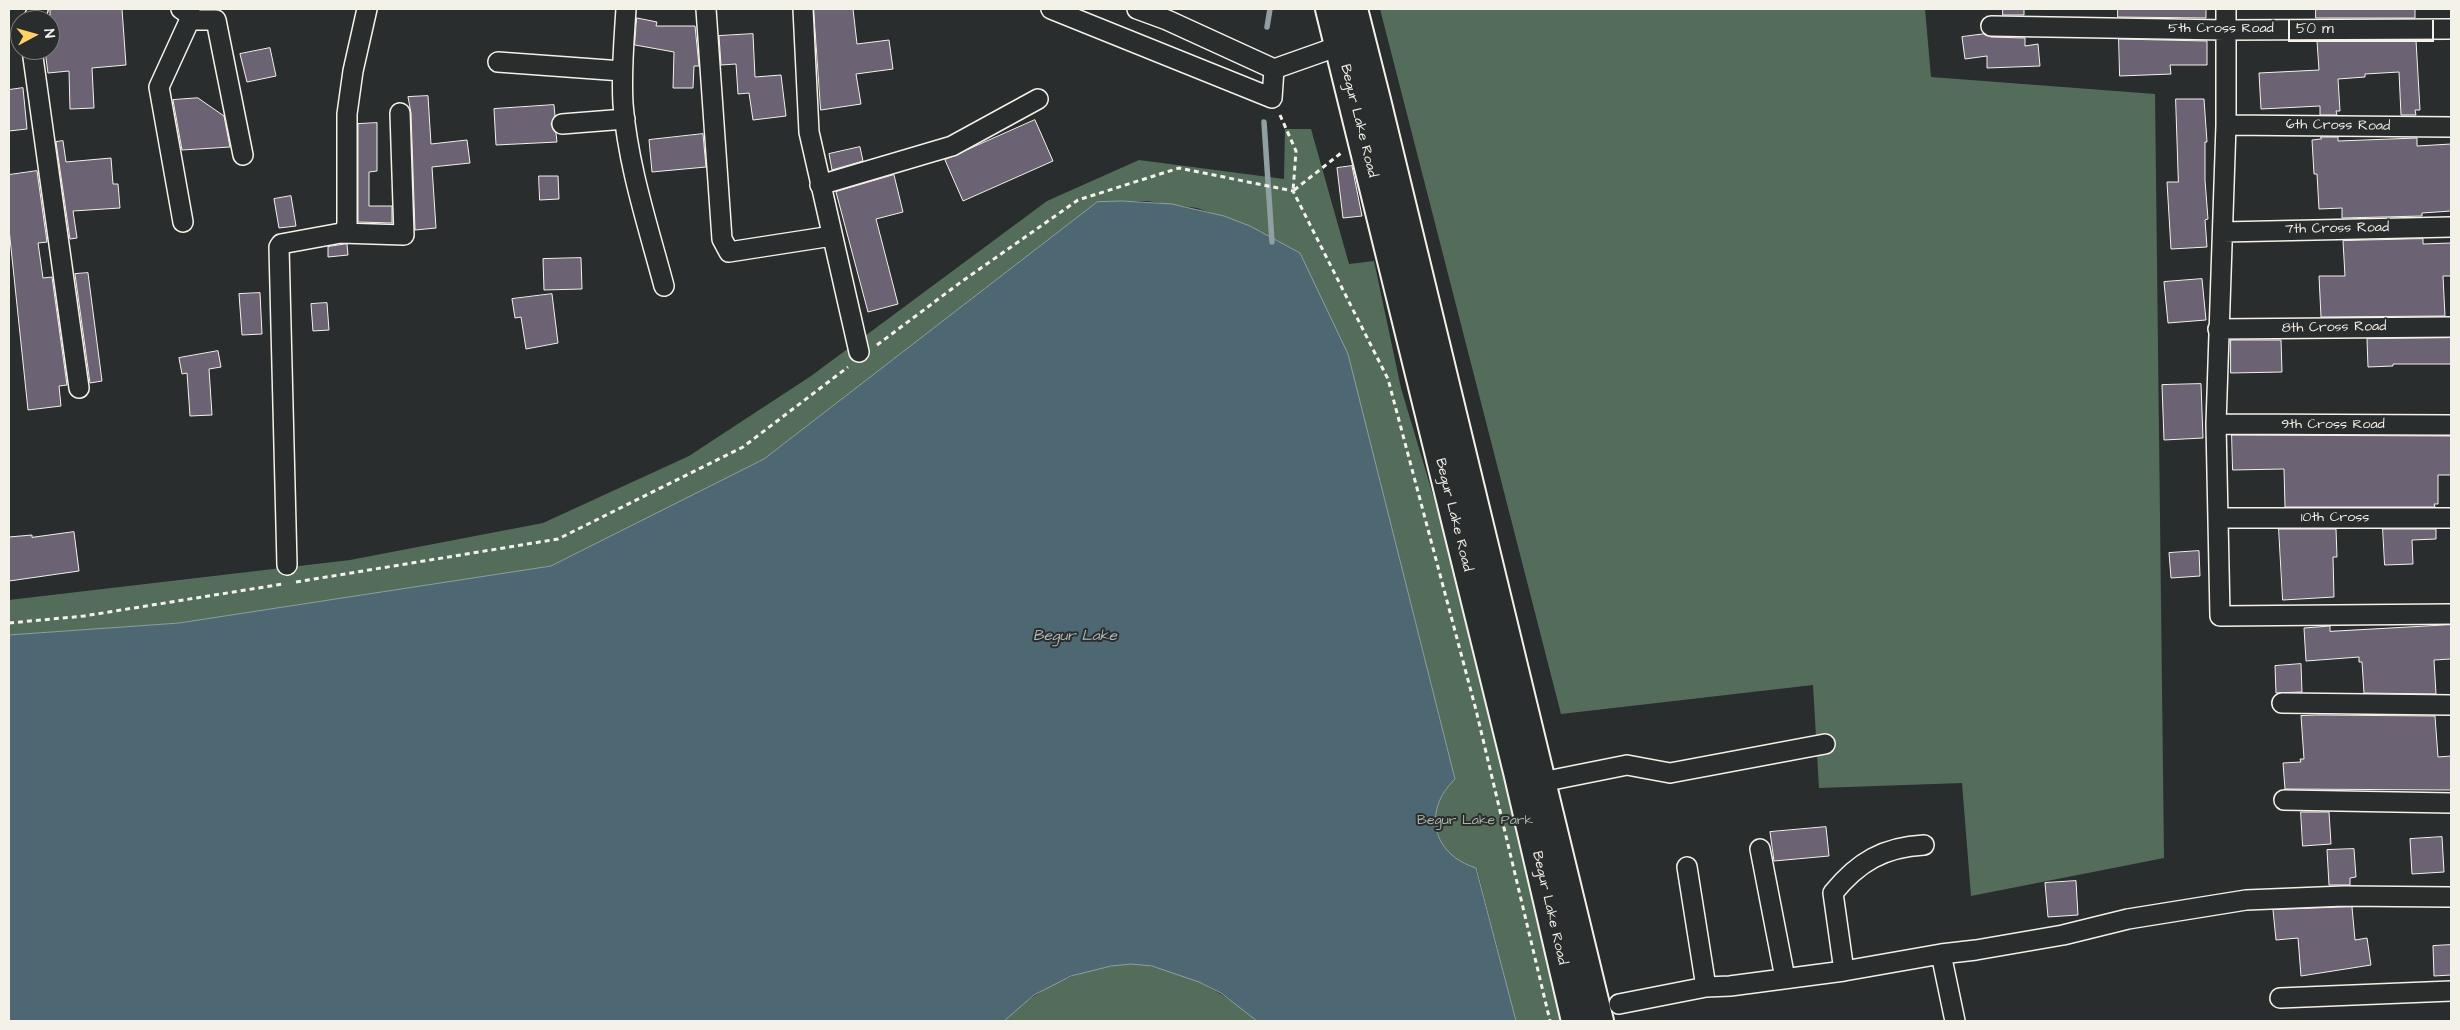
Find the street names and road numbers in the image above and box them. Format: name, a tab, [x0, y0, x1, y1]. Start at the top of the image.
street label: 5th Cross Road	[2168, 21, 2274, 37]
street label: Begur Lake Road	[1336, 63, 1380, 179]
street label: 6th Cross Road	[2286, 117, 2390, 135]
street label: 7th Cross Road	[2285, 220, 2389, 238]
street label: 8th Cross Road	[2282, 319, 2386, 337]
street label: 9th Cross Road	[2281, 417, 2385, 433]
street label: Begur Lake Road	[1431, 457, 1475, 573]
street label: 10th Cross	[2301, 510, 2369, 526]
street label: Begur Lake Road	[1528, 850, 1570, 966]

